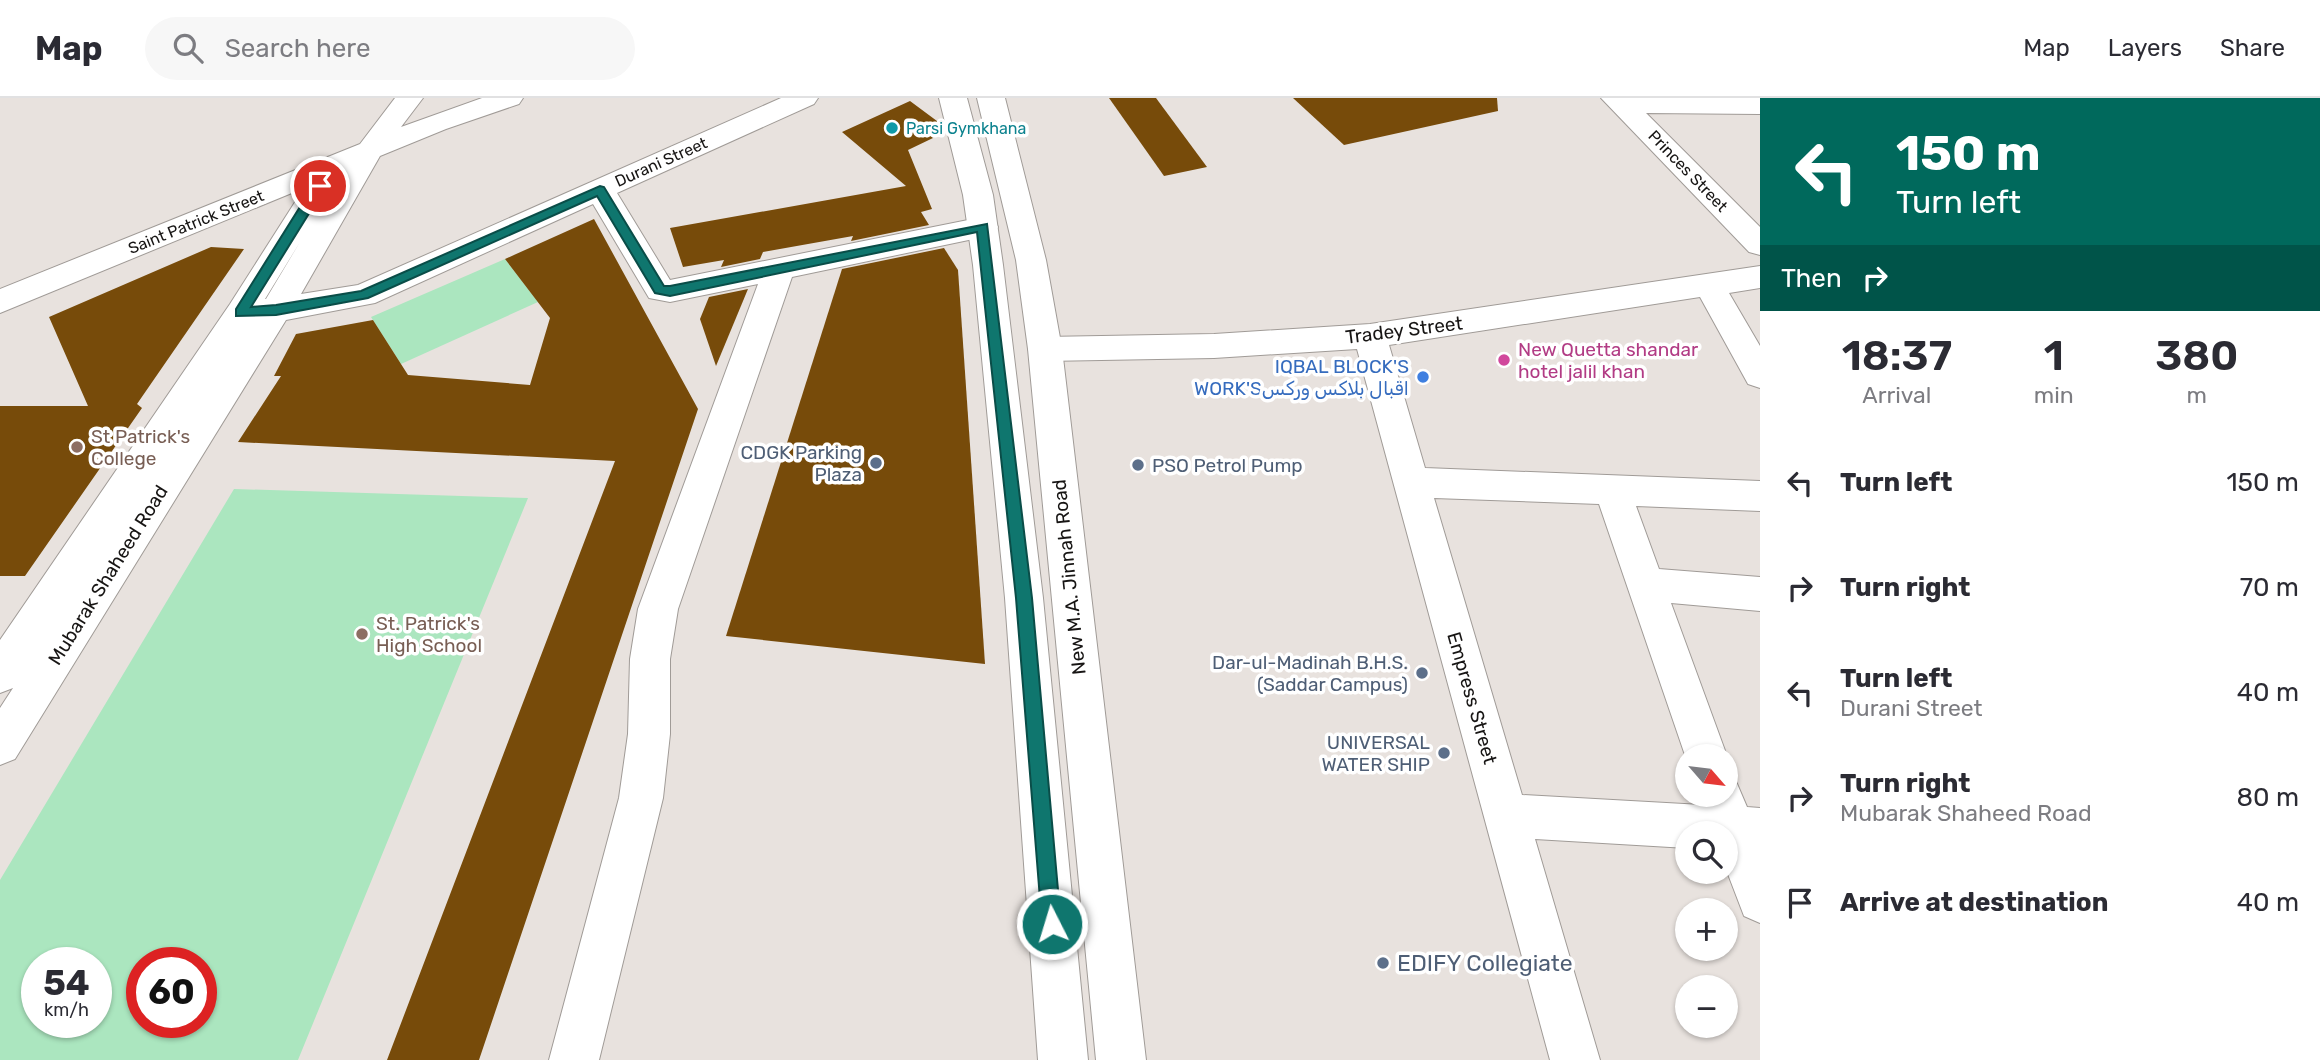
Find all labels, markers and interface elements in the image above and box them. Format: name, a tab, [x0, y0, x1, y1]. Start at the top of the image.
search box	[145, 17, 635, 80]
text: Map	[35, 29, 103, 68]
icon: search	[169, 29, 207, 67]
text: Search here	[225, 33, 370, 64]
text: Map	[2023, 34, 2070, 62]
text: Layers	[2108, 34, 2182, 62]
text: Share	[2220, 34, 2285, 62]
place label: Parsi Gymkhana	[906, 119, 1026, 138]
marker: Parsi Gymkhana	[884, 120, 900, 136]
text: 150 m	[1896, 124, 2041, 182]
street label: Princes Street	[1644, 126, 1732, 216]
icon: left	[1781, 126, 1872, 217]
street label: Durani Street	[612, 133, 710, 191]
pin	[290, 156, 350, 216]
icon: arrive	[301, 167, 339, 205]
text: Turn left	[1896, 183, 2021, 221]
street label: Saint Patrick Street	[125, 186, 267, 258]
icon: right	[1856, 259, 1894, 297]
text: Then	[1781, 263, 1842, 294]
street label: Tradey Street	[1344, 311, 1465, 349]
text: 18:37	[1842, 331, 1952, 381]
text: 1	[2044, 331, 2064, 381]
text: 380	[2155, 331, 2238, 381]
place label: New Quetta shandar hotel jalil khan	[1518, 338, 1699, 383]
marker: New Quetta shandar hotel jalil khan	[1496, 352, 1512, 368]
place label: IQBAL BLOCK'S WORK'Sاقبال بلاکس ورکس	[1194, 355, 1409, 400]
marker: IQBAL BLOCK'S WORK'Sاقبال بلاکس ورکس	[1415, 369, 1431, 385]
text: Arrival	[1862, 381, 1931, 409]
text: min	[2034, 381, 2074, 409]
text: m	[2187, 381, 2207, 409]
place label: St Patrick's College	[91, 425, 190, 470]
marker: St Patrick's College	[69, 439, 85, 455]
place label: CDGK Parking Plaza	[740, 441, 862, 486]
place label: PSO Petrol Pump	[1152, 454, 1303, 477]
marker: CDGK Parking Plaza	[868, 455, 884, 471]
marker: PSO Petrol Pump	[1130, 457, 1146, 473]
icon: left	[1781, 464, 1819, 502]
text: Turn left	[1840, 467, 1952, 498]
text: 150 m	[2226, 467, 2299, 498]
street label: New M.A. Jinnah Road	[1047, 478, 1091, 676]
street label: Mubarak Shaheed Road	[43, 481, 173, 669]
icon: right	[1781, 569, 1819, 607]
text: Turn right	[1840, 572, 1970, 603]
text: 70 m	[2240, 572, 2299, 603]
place label: St. Patrick's High School	[376, 612, 482, 657]
marker: St. Patrick's High School	[354, 626, 370, 642]
street label: Empress Street	[1442, 629, 1502, 767]
place label: Dar-ul-Madinah B.H.S. (Saddar Campus)	[1212, 651, 1408, 696]
text: Turn left	[1840, 663, 1952, 694]
marker: Dar-ul-Madinah B.H.S. (Saddar Campus)	[1414, 665, 1430, 681]
icon: left	[1781, 674, 1819, 712]
text: 40 m	[2237, 677, 2299, 708]
text: Durani Street	[1840, 694, 1983, 722]
place label: UNIVERSAL WATER SHIP	[1322, 731, 1430, 776]
north arrow	[1675, 744, 1738, 807]
map controls	[1675, 744, 1738, 1038]
marker: UNIVERSAL WATER SHIP	[1436, 745, 1452, 761]
text: Turn right	[1840, 768, 1970, 799]
icon: right	[1781, 779, 1819, 817]
text: 80 m	[2236, 782, 2299, 813]
text: Mubarak Shaheed Road	[1840, 799, 2092, 827]
button: search	[1675, 821, 1738, 884]
icon: arrive	[1781, 884, 1819, 922]
position arrow	[1015, 887, 1089, 961]
text: Arrive at destination	[1840, 887, 2108, 918]
text: 40 m	[2237, 887, 2299, 918]
button: +	[1675, 898, 1738, 961]
speed limit sign: 60	[126, 947, 217, 1038]
place label: EDIFY Collegiate	[1397, 949, 1573, 977]
marker: EDIFY Collegiate	[1375, 955, 1391, 971]
text: 54	[43, 962, 90, 1004]
button: −	[1675, 975, 1738, 1038]
text: km/h	[44, 999, 89, 1021]

